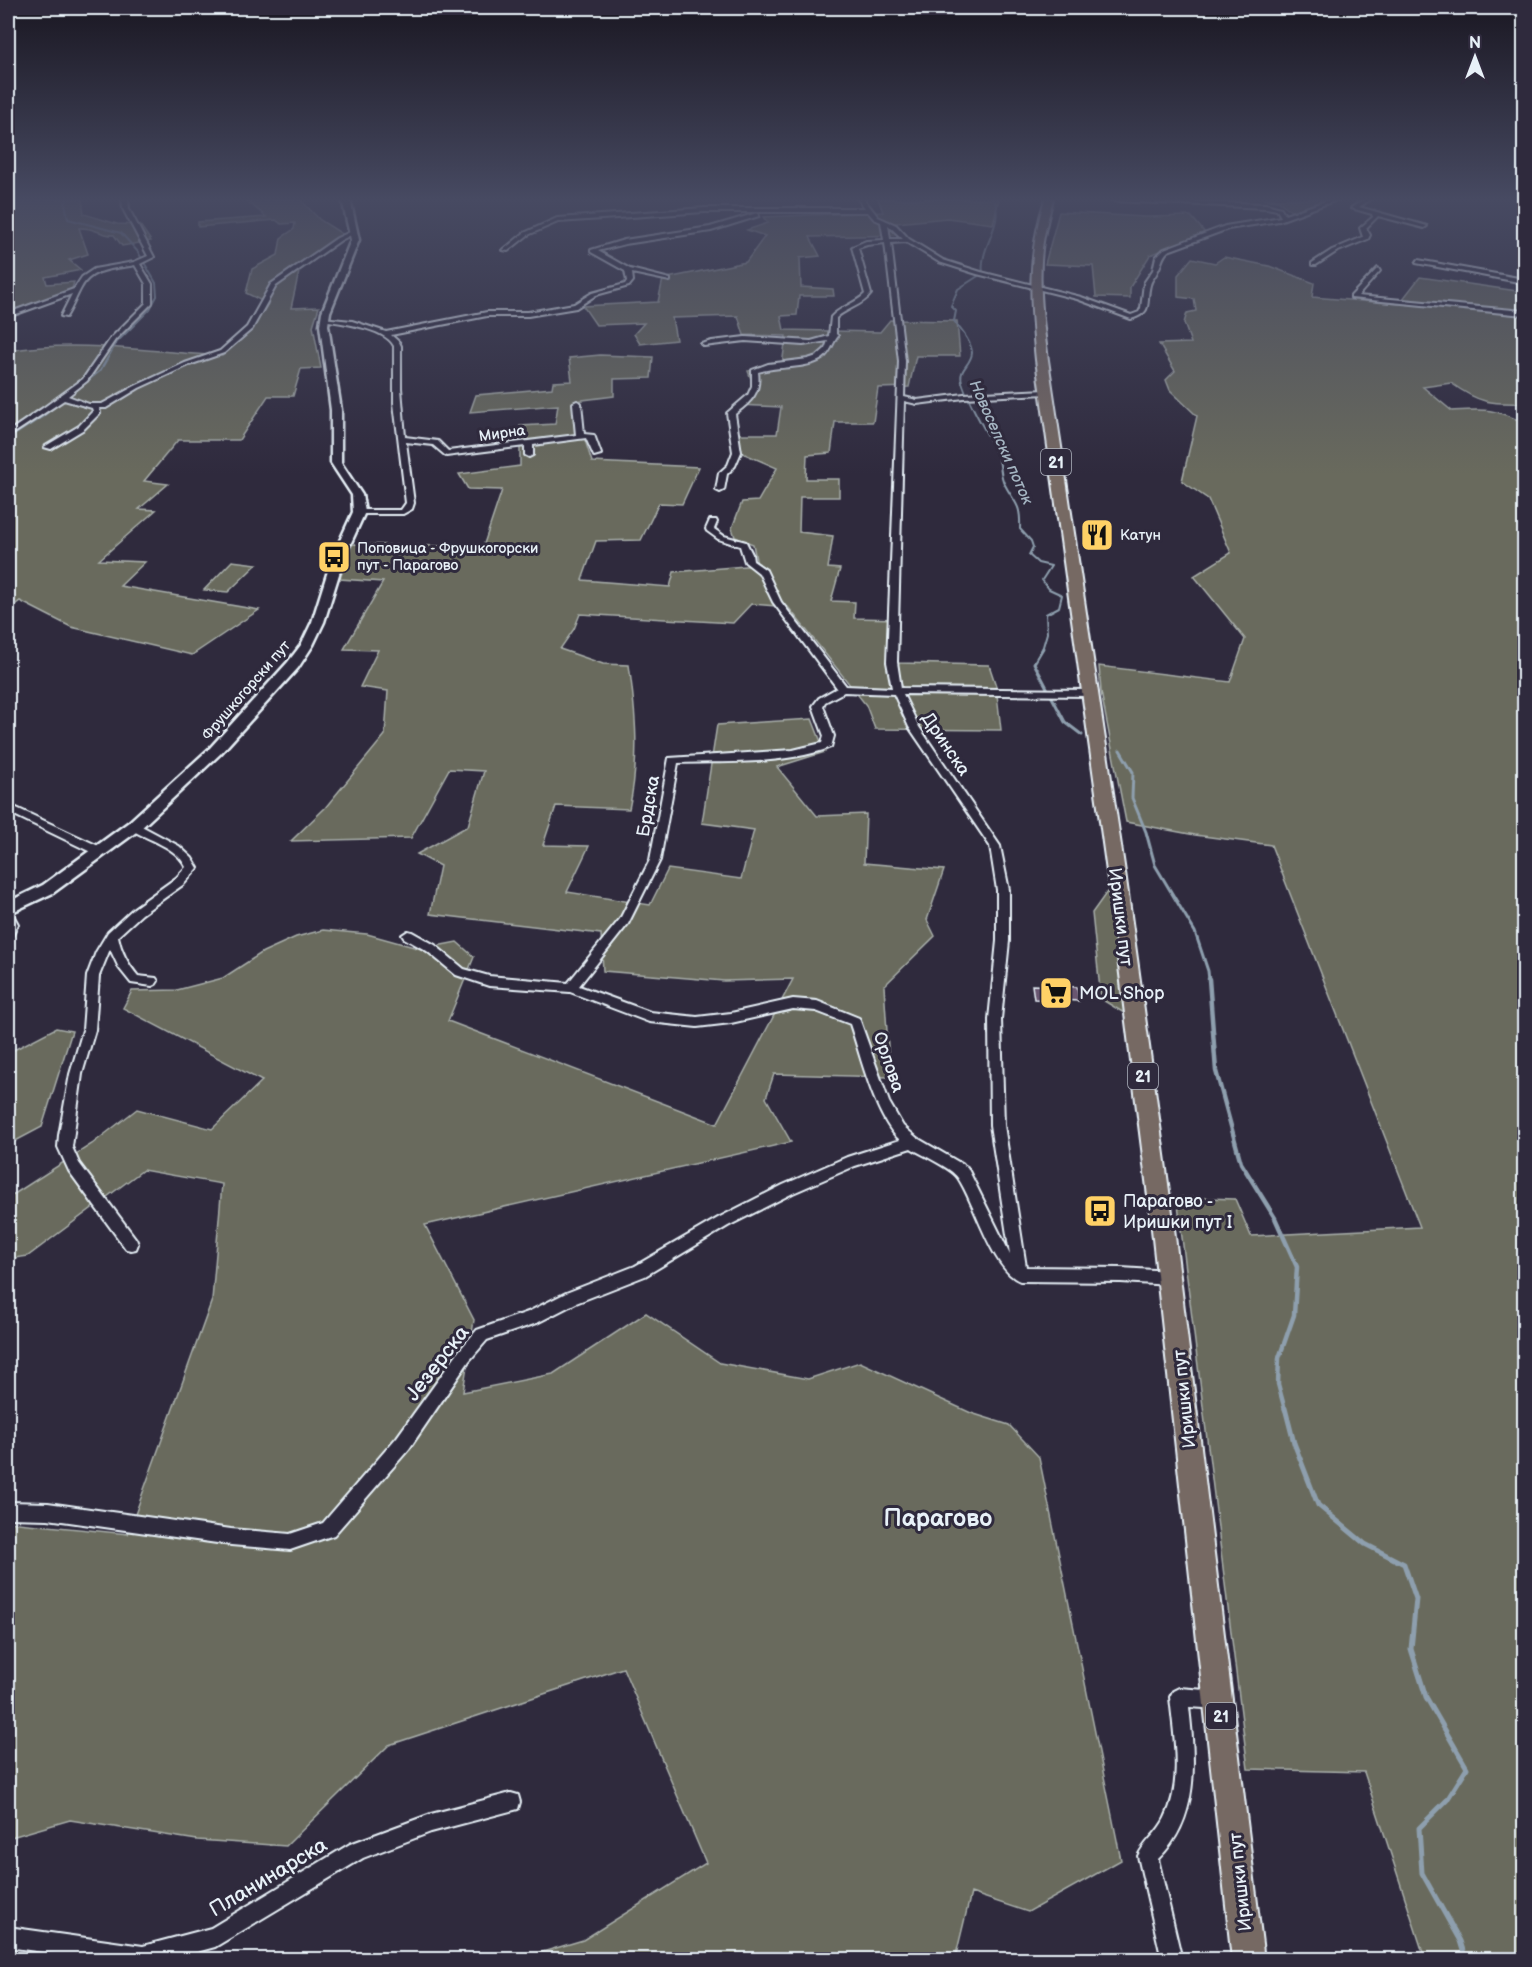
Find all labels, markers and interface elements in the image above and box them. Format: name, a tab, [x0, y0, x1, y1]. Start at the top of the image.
north arrow	[1445, 27, 1505, 87]
text: N	[1469, 34, 1481, 53]
water label: Новоселски поток	[965, 377, 1037, 508]
street label: Мирна	[478, 421, 527, 446]
road number: 21	[1041, 449, 1071, 475]
restaurant icon: Катун	[1079, 517, 1115, 553]
place label: Катун	[1120, 526, 1161, 545]
bus stop icon: Поповица - Фрушкогорски пут - Парагово	[316, 539, 352, 575]
place label: Поповица - Фрушкогорски пут - Парагово	[357, 539, 539, 575]
street label: Фрушкогорски пут	[198, 636, 295, 744]
street label: Дринска	[917, 709, 975, 780]
street label: Брдска	[633, 773, 664, 838]
street label: Иришки пут	[1104, 867, 1137, 968]
supermarket icon: MOL Shop	[1038, 975, 1074, 1011]
place label: MOL Shop	[1079, 983, 1165, 1004]
street label: Орлова	[868, 1029, 909, 1096]
road number: 21	[1128, 1063, 1158, 1089]
place label: Парагово - Иришки пут I	[1123, 1191, 1232, 1233]
bus stop icon: Парагово - Иришки пут I	[1082, 1193, 1118, 1229]
street label: Језерска	[400, 1320, 475, 1406]
street label: Иришки пут	[1169, 1348, 1200, 1449]
district label: Парагово	[884, 1504, 992, 1533]
road number: 21	[1206, 1703, 1236, 1729]
street label: Иришки пут	[1225, 1831, 1256, 1932]
street label: Планинарска	[205, 1832, 332, 1922]

